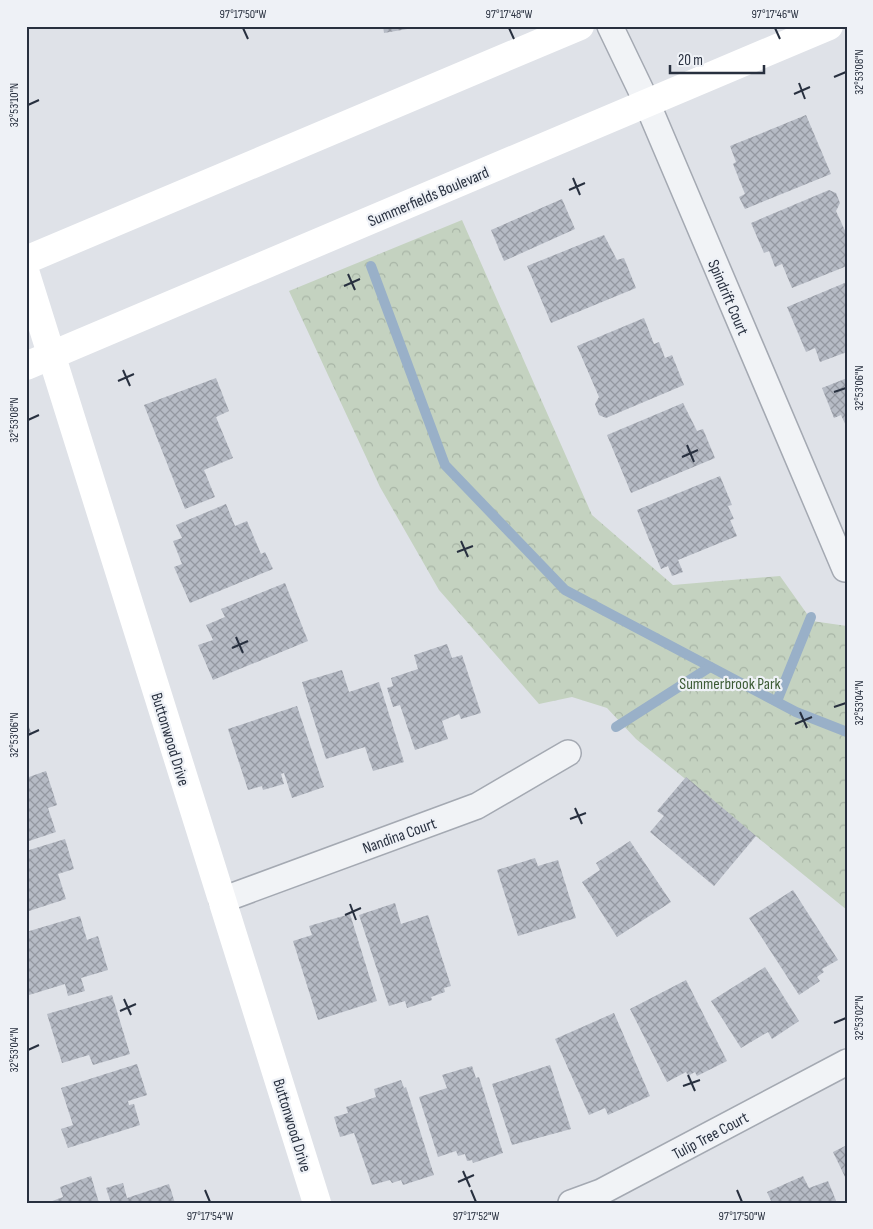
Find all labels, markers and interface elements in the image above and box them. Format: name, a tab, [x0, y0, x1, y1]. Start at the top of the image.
text: 97°17'50"W	[220, 7, 267, 22]
text: 97°17'48"W	[486, 7, 533, 22]
text: 97°17'46"W	[752, 7, 799, 22]
scale bar	[670, 42, 764, 74]
text: 32°53'08"N	[852, 49, 867, 95]
text: 20 m	[678, 51, 703, 70]
text: 32°53'10"N	[7, 83, 22, 127]
street label: Summerfields Boulevard	[365, 163, 492, 231]
street label: Spindrift Court	[703, 257, 752, 338]
text: 32°53'06"N	[852, 365, 867, 411]
text: 32°53'08"N	[7, 397, 22, 443]
park label: Summerbrook Park	[679, 675, 781, 694]
text: 32°53'04"N	[852, 680, 867, 726]
street label: Buttonwood Drive	[146, 691, 193, 788]
text: 32°53'06"N	[7, 712, 22, 758]
street label: Nandina Court	[360, 814, 439, 859]
text: 32°53'02"N	[852, 995, 867, 1041]
text: 32°53'04"N	[7, 1027, 22, 1073]
street label: Buttonwood Drive	[268, 1077, 315, 1174]
street label: Tulip Tree Court	[670, 1108, 752, 1164]
text: 97°17'54"W	[187, 1209, 233, 1224]
text: 97°17'52"W	[453, 1209, 499, 1224]
text: 97°17'50"W	[719, 1209, 766, 1224]

